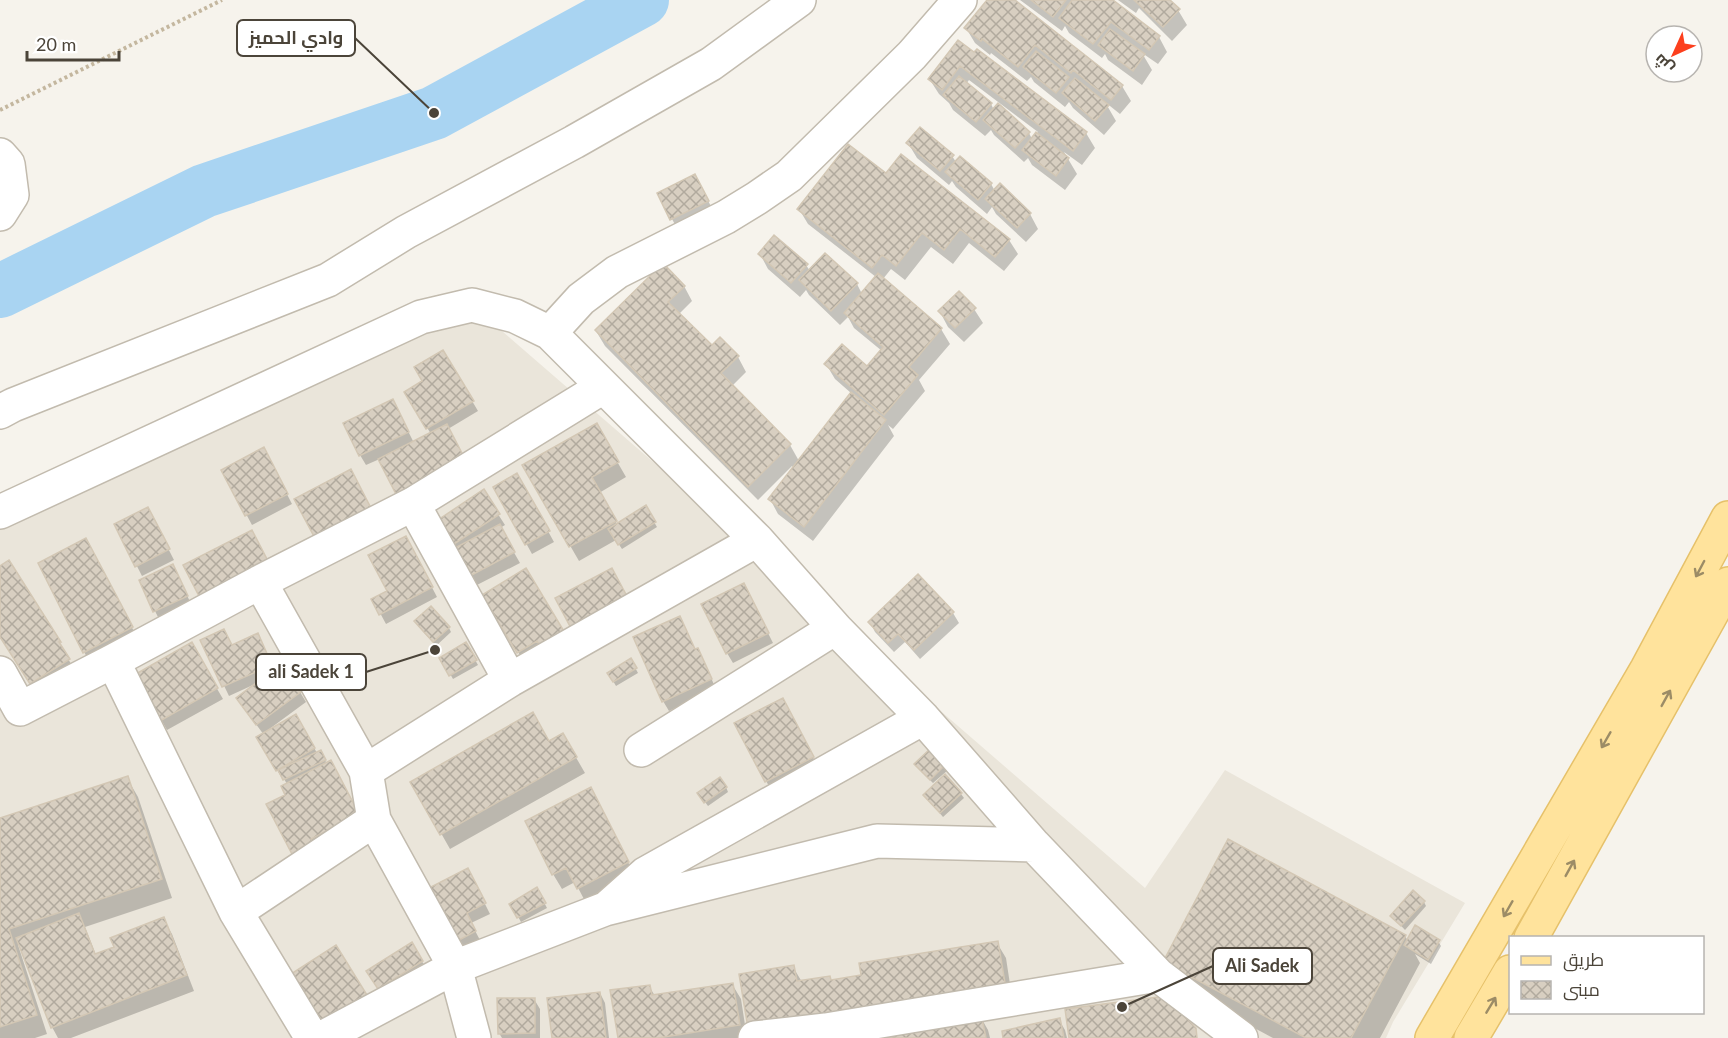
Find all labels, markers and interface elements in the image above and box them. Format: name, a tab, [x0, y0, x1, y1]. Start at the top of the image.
callout: وادي الحميز	[237, 20, 355, 56]
scale bar	[27, 24, 118, 62]
north arrow	[1644, 24, 1704, 84]
text: وادي الحميز	[248, 26, 343, 52]
text: 20 m	[36, 33, 76, 55]
text: ش	[1649, 50, 1678, 79]
one-way arrow	[1694, 560, 1705, 578]
callout: ali Sadek 1	[256, 654, 366, 690]
text: ali Sadek 1	[268, 660, 354, 682]
one-way arrow	[1660, 690, 1672, 707]
one-way arrow	[1600, 731, 1612, 748]
one-way arrow	[1564, 860, 1576, 877]
one-way arrow	[1502, 900, 1514, 917]
legend	[1509, 936, 1704, 1014]
callout: Ali Sadek	[1213, 948, 1312, 984]
text: طريق	[1563, 948, 1604, 972]
text: Ali Sadek	[1224, 954, 1299, 976]
text: مبنى	[1563, 978, 1600, 1001]
one-way arrow	[1485, 997, 1497, 1014]

